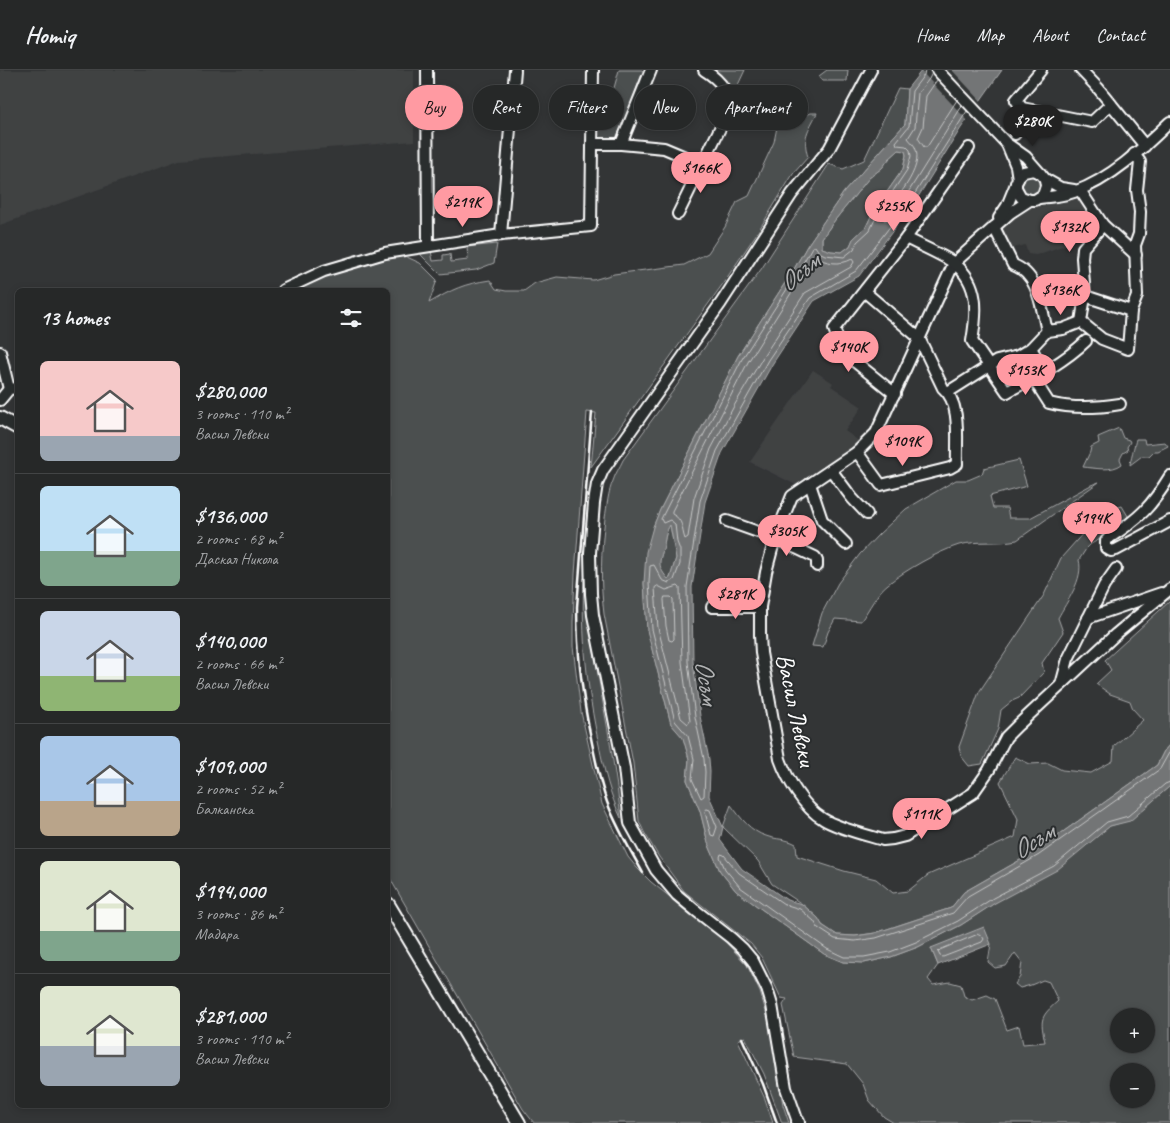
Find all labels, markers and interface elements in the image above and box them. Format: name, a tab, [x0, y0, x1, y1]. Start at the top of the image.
text: Homiq	[25, 20, 75, 50]
text: Home	[916, 24, 949, 46]
text: Map	[977, 24, 1004, 46]
text: About	[1032, 24, 1068, 46]
text: Contact	[1096, 24, 1145, 46]
chip: Buy	[405, 85, 463, 130]
chip: Rent	[473, 85, 539, 130]
chip: Filters	[549, 85, 624, 130]
chip: New	[634, 85, 696, 130]
chip: Apartment	[706, 85, 808, 130]
pin: $280K	[998, 104, 1068, 147]
text: $280K	[1015, 111, 1051, 131]
pin: $166K	[666, 152, 736, 194]
text: $166K	[682, 158, 720, 178]
pin: $219K	[428, 186, 498, 228]
pin: $255K	[859, 190, 929, 232]
text: $219K	[445, 192, 481, 212]
text: $255K	[876, 196, 912, 216]
pin: $132K	[1035, 210, 1105, 253]
text: $132K	[1052, 217, 1088, 237]
water label: Осъм	[772, 243, 829, 299]
pin: $136K	[1026, 274, 1096, 316]
text: $136K	[1042, 280, 1080, 300]
icon: filters	[337, 304, 365, 332]
text: 13 homes	[40, 305, 109, 331]
pin: $140K	[814, 330, 884, 373]
text: $140K	[831, 337, 867, 357]
pin: $153K	[991, 354, 1061, 396]
text: $153K	[1008, 360, 1044, 380]
text: $280,000	[195, 378, 265, 404]
icon: home	[80, 381, 140, 441]
text: 3 rooms · 110 m²	[195, 404, 289, 424]
text: Васил Левски	[195, 424, 268, 444]
pin: $109K	[868, 424, 938, 467]
text: $109K	[885, 431, 921, 451]
pin: $194K	[1057, 502, 1127, 544]
text: $136,000	[195, 503, 266, 529]
icon: home	[80, 506, 140, 566]
text: $194K	[1074, 508, 1110, 528]
pin: $305K	[752, 514, 822, 557]
text: $305K	[769, 521, 805, 541]
text: 2 rooms · 68 m²	[195, 529, 281, 549]
text: Даскал Никола	[195, 549, 278, 569]
pin: $281K	[701, 578, 771, 620]
text: $281K	[718, 584, 754, 604]
text: $140,000	[195, 628, 265, 654]
icon: home	[80, 631, 140, 691]
street label: Васил Левски	[768, 651, 824, 771]
text: 2 rooms · 66 m²	[195, 654, 281, 674]
water label: Осъм	[687, 658, 727, 710]
text: Васил Левски	[195, 674, 268, 694]
text: $109,000	[195, 753, 265, 779]
icon: home	[80, 756, 140, 816]
text: 2 rooms · 52 m²	[195, 779, 281, 799]
pin: $111K	[887, 798, 957, 840]
text: Балканска	[195, 799, 253, 819]
text: $111K	[904, 804, 940, 824]
water label: Осъм	[1006, 814, 1063, 867]
text: $194,000	[195, 878, 265, 904]
icon: home	[80, 881, 140, 941]
text: 3 rooms · 86 m²	[195, 904, 281, 924]
text: Мадара	[195, 924, 238, 944]
text: $281,000	[195, 1003, 265, 1029]
icon: home	[80, 1006, 140, 1066]
map controls	[1110, 1008, 1155, 1108]
button: +	[1110, 1008, 1155, 1053]
text: 3 rooms · 110 m²	[195, 1029, 289, 1049]
text: Васил Левски	[195, 1049, 268, 1069]
button: −	[1110, 1063, 1155, 1108]

